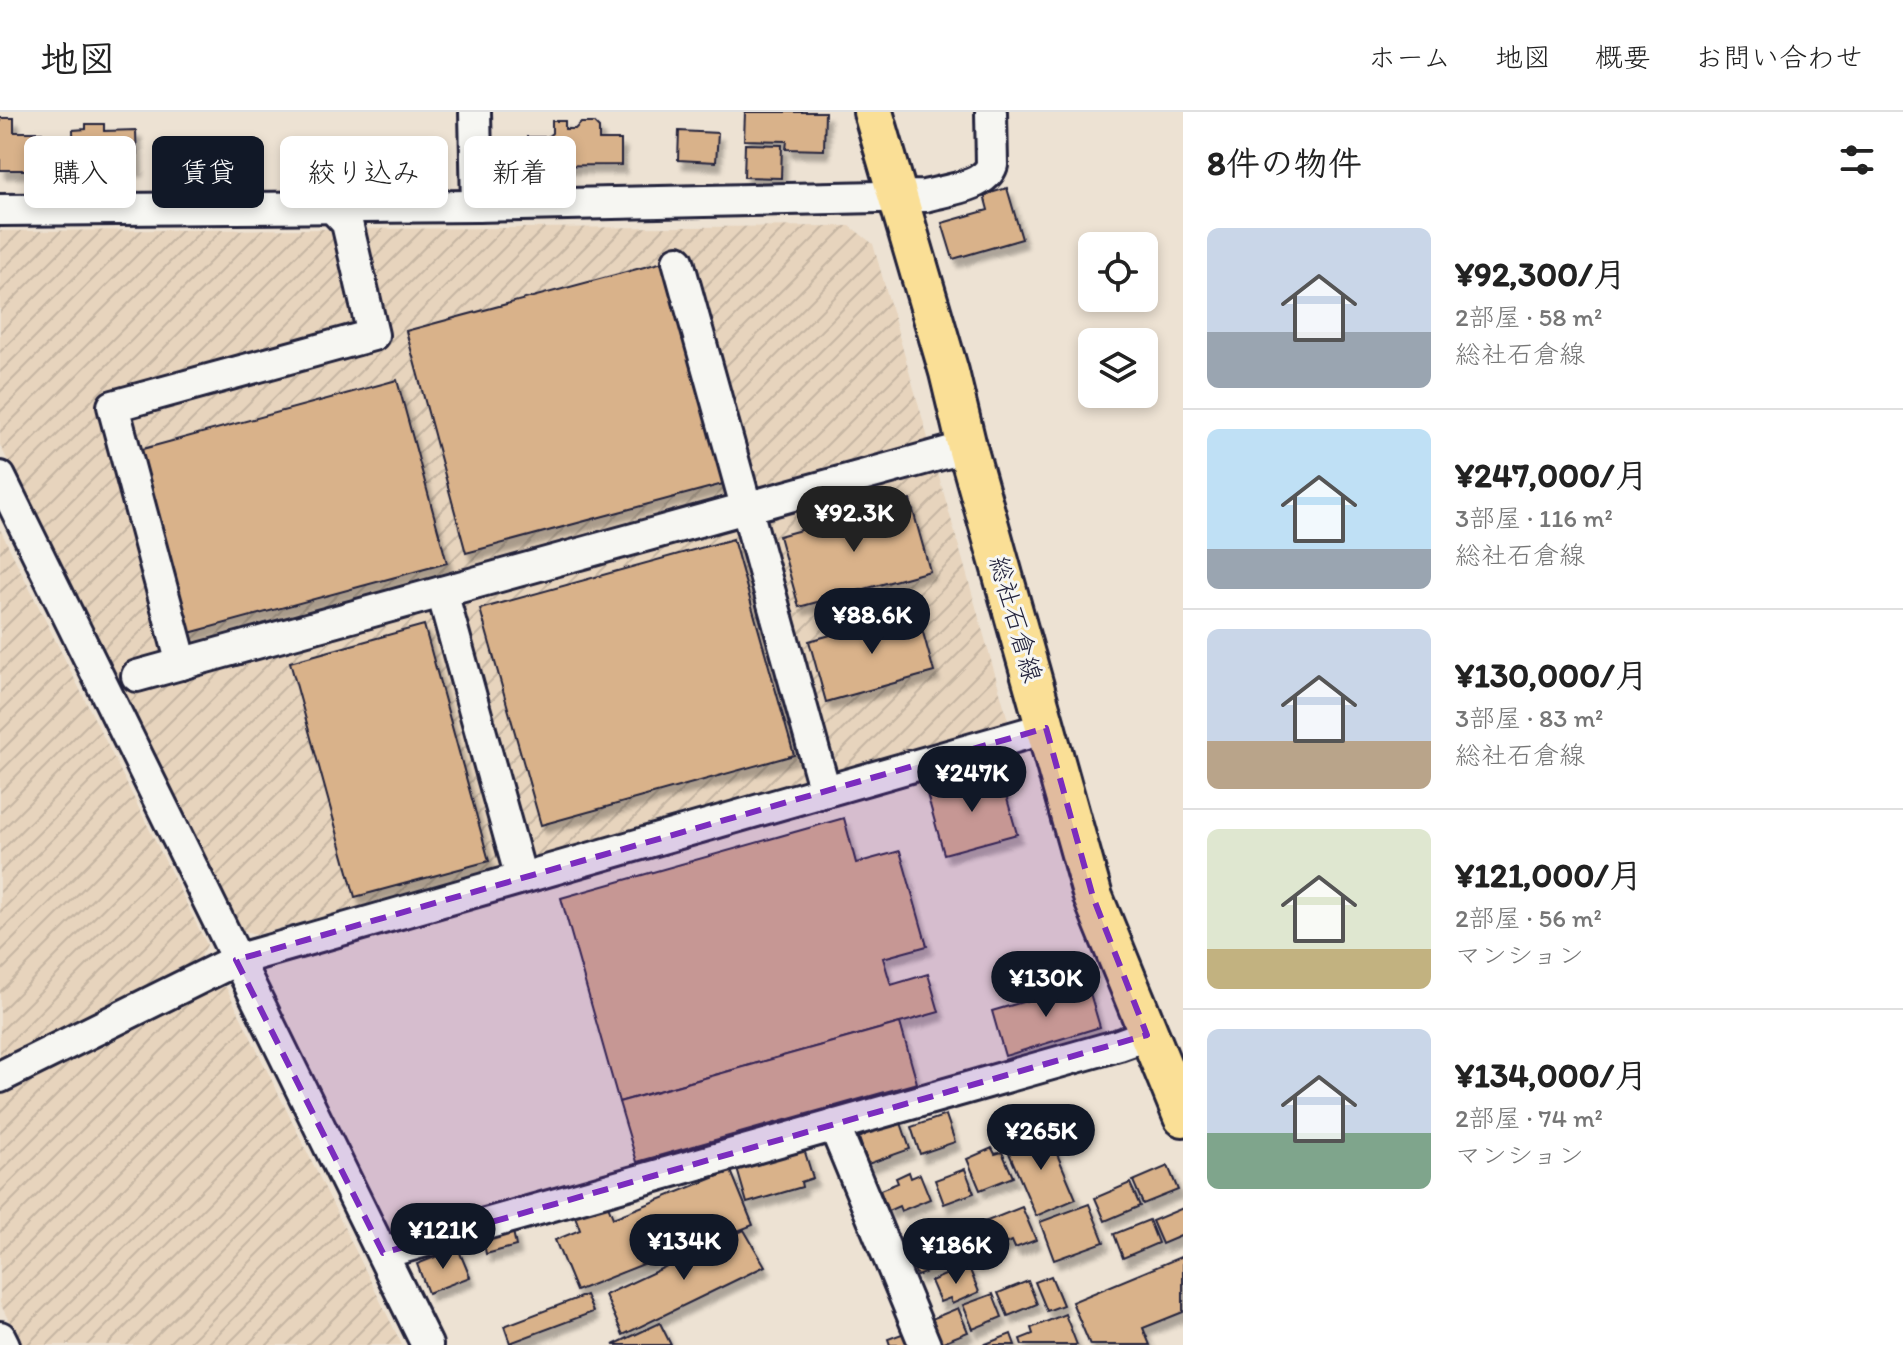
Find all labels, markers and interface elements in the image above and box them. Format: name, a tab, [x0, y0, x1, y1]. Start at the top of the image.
text: 地図	[40, 36, 116, 82]
text: ホーム	[1368, 40, 1451, 74]
text: 地図	[1495, 40, 1551, 74]
text: 概要	[1595, 40, 1651, 74]
text: お問い合わせ	[1695, 40, 1863, 74]
chip: 購入	[24, 136, 136, 208]
chip: 賃貸	[152, 136, 264, 208]
chip: 絞り込み	[280, 136, 448, 208]
chip: 新着	[464, 136, 576, 208]
icon: filters	[1835, 138, 1879, 182]
text: 8件の物件	[1207, 143, 1362, 184]
map controls	[1078, 232, 1158, 408]
button: locate	[1078, 232, 1158, 312]
text: ¥92,300/月	[1455, 254, 1627, 295]
icon: home	[1271, 260, 1367, 356]
text: 2部屋 · 58 m²	[1455, 301, 1602, 333]
button: layers	[1078, 328, 1158, 408]
text: 総社石倉線	[1455, 338, 1585, 370]
text: ¥247,000/月	[1455, 455, 1648, 496]
icon: home	[1271, 461, 1367, 557]
pin: ¥92.3K	[789, 486, 919, 554]
text: ¥92.3K	[814, 496, 894, 528]
text: 3部屋 · 116 m²	[1455, 502, 1613, 534]
text: 総社石倉線	[1455, 539, 1585, 571]
street label: 総社石倉線	[983, 552, 1049, 686]
pin: ¥88.6K	[807, 588, 937, 656]
text: ¥88.6K	[832, 598, 912, 630]
text: ¥130,000/月	[1455, 655, 1649, 696]
icon: home	[1271, 661, 1367, 757]
text: 3部屋 · 83 m²	[1455, 702, 1603, 734]
text: 総社石倉線	[1455, 739, 1585, 771]
pin: ¥247K	[916, 746, 1028, 814]
text: ¥247K	[935, 756, 1009, 788]
text: ¥121,000/月	[1455, 855, 1643, 896]
icon: home	[1271, 861, 1367, 957]
text: 2部屋 · 56 m²	[1455, 902, 1602, 934]
text: マンション	[1455, 939, 1584, 971]
pin: ¥130K	[990, 951, 1102, 1019]
text: ¥130K	[1009, 961, 1083, 993]
text: ¥134,000/月	[1455, 1055, 1648, 1096]
icon: home	[1271, 1061, 1367, 1157]
text: 2部屋 · 74 m²	[1455, 1102, 1603, 1134]
pin: ¥265K	[985, 1104, 1097, 1172]
text: ¥265K	[1005, 1114, 1077, 1146]
text: マンション	[1455, 1139, 1584, 1171]
pin: ¥121K	[387, 1203, 499, 1271]
text: ¥121K	[409, 1213, 477, 1245]
pin: ¥134K	[628, 1214, 740, 1282]
pin: ¥186K	[900, 1218, 1012, 1286]
text: ¥134K	[647, 1224, 721, 1256]
text: ¥186K	[920, 1228, 992, 1260]

